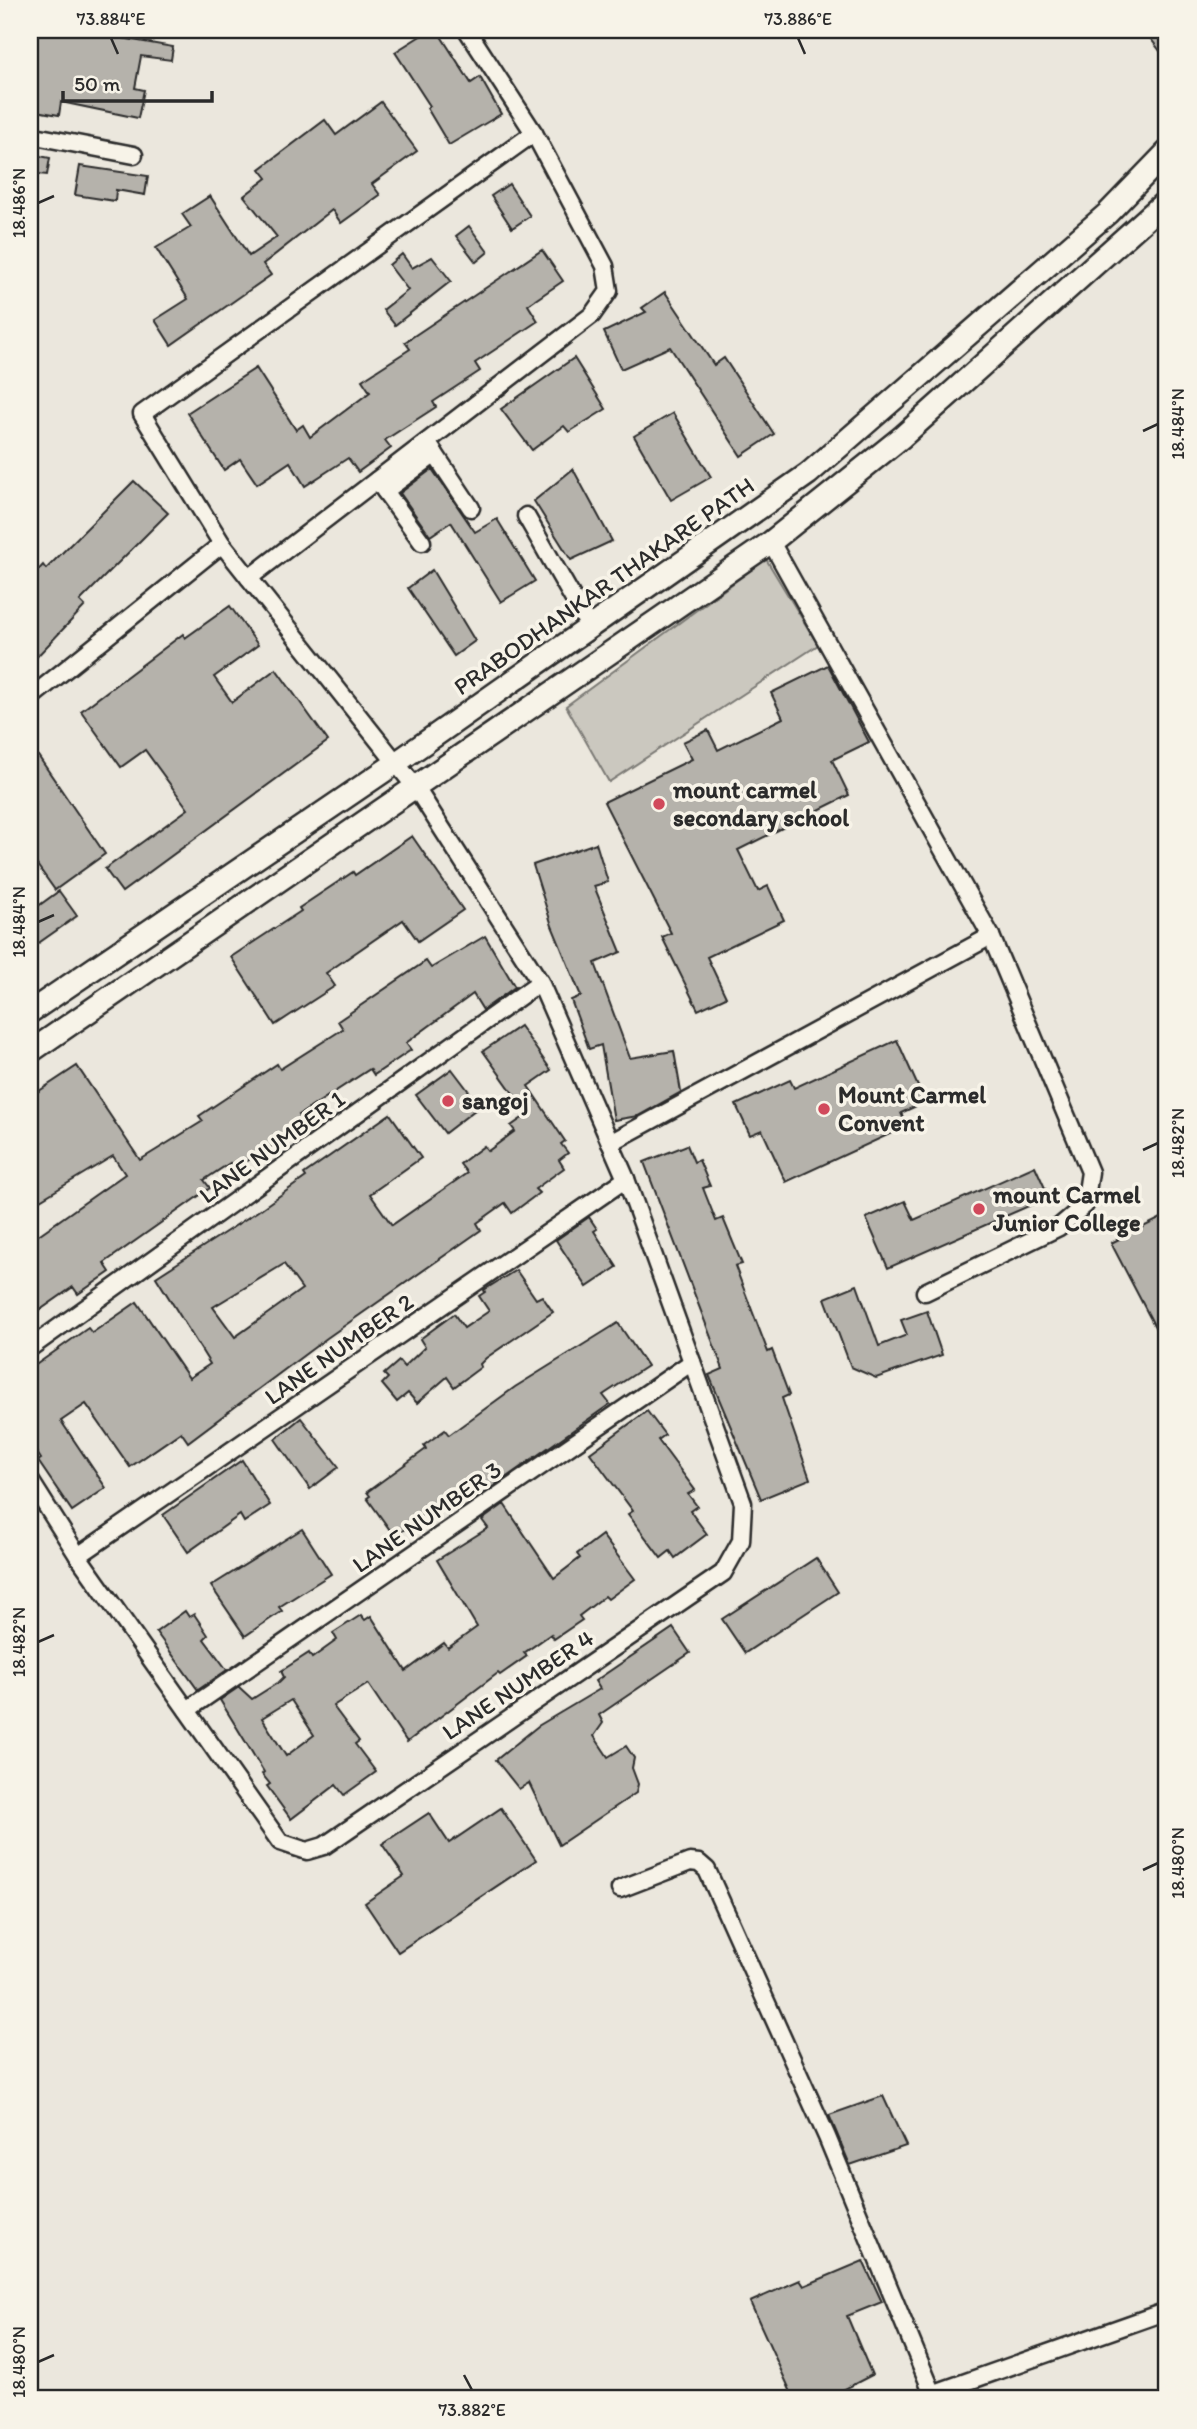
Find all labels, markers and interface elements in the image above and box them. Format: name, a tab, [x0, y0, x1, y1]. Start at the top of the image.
text: 73.884°E	[77, 8, 146, 30]
text: 73.886°E	[764, 8, 832, 30]
scale bar	[63, 60, 212, 104]
text: 50 m	[74, 71, 121, 96]
text: 18.486°N	[8, 168, 30, 238]
text: 18.484°N	[1167, 388, 1189, 460]
street label: PRABODHANKAR THAKARE PATH	[448, 470, 760, 701]
place label: mount carmel secondary school	[672, 775, 849, 833]
marker: mount carmel secondary school	[651, 796, 667, 812]
text: 18.484°N	[8, 886, 30, 958]
place label: Mount Carmel Convent	[838, 1080, 986, 1137]
street label: LANE NUMBER 1	[193, 1084, 350, 1209]
place label: sangoj	[462, 1086, 528, 1116]
marker: sangoj	[440, 1093, 456, 1109]
marker: Mount Carmel Convent	[816, 1101, 832, 1117]
text: 18.482°N	[1167, 1108, 1189, 1178]
place label: mount Carmel Junior College	[992, 1180, 1141, 1238]
marker: mount Carmel Junior College	[971, 1201, 987, 1217]
street label: LANE NUMBER 2	[259, 1286, 419, 1411]
street label: LANE NUMBER 3	[347, 1454, 507, 1579]
text: 18.482°N	[8, 1607, 30, 1677]
street label: LANE NUMBER 4	[436, 1623, 599, 1746]
text: 18.480°N	[1167, 1827, 1189, 1899]
text: 18.480°N	[8, 2326, 30, 2398]
text: 73.882°E	[438, 2399, 506, 2421]

